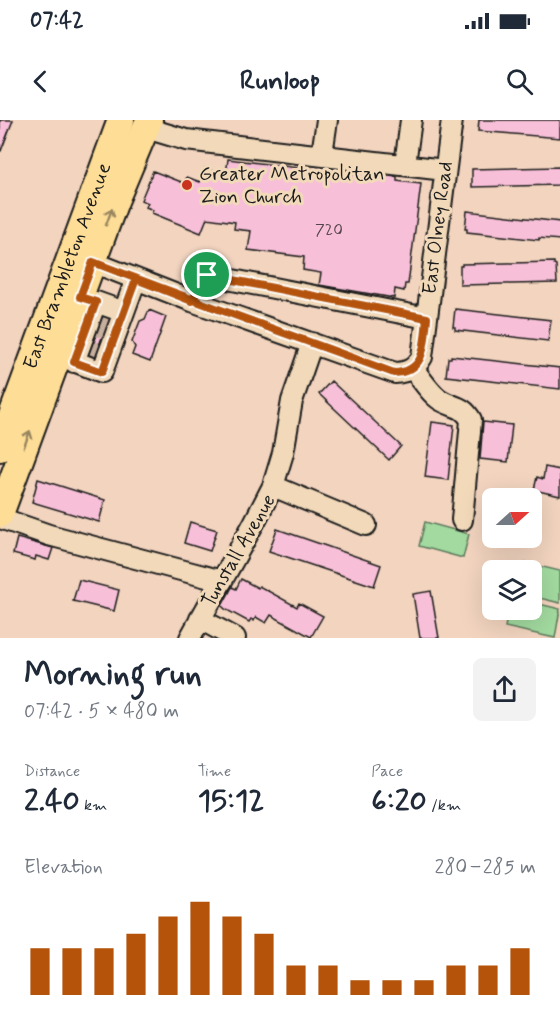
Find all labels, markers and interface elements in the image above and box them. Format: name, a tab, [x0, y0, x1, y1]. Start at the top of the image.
text: 07:42	[30, 7, 84, 35]
text: Runloop	[240, 64, 320, 99]
icon: back	[24, 65, 57, 98]
icon: search	[503, 65, 536, 98]
street label: East Brambleton Avenue	[17, 159, 118, 373]
street label: East Olney Road	[416, 160, 460, 296]
place label: Greater Metropolitan Zion Church	[199, 161, 385, 211]
marker: Greater Metropolitan Zion Church	[180, 178, 194, 192]
one-way arrow	[104, 208, 115, 227]
house number: 720	[315, 220, 343, 241]
pin	[181, 249, 232, 300]
icon: arrive	[190, 258, 223, 291]
one-way arrow	[23, 430, 34, 449]
north arrow	[482, 488, 542, 548]
map controls	[482, 488, 542, 620]
street label: Tunstall Avenue	[196, 489, 282, 613]
button: layers	[482, 560, 542, 620]
text: Morning run	[24, 653, 202, 697]
button: share	[473, 658, 536, 721]
text: 07:42 · 5 × 480 m	[24, 698, 179, 725]
text: Distance	[24, 761, 80, 782]
text: Time	[198, 761, 231, 782]
text: Pace	[371, 761, 403, 782]
text: 2.40	[24, 782, 80, 821]
text: 15:12	[198, 782, 264, 821]
text: 6:20	[371, 782, 427, 821]
text: km	[80, 795, 107, 816]
text: /km	[427, 795, 461, 816]
text: Elevation	[24, 854, 103, 881]
text: 280–285 m	[435, 854, 536, 881]

